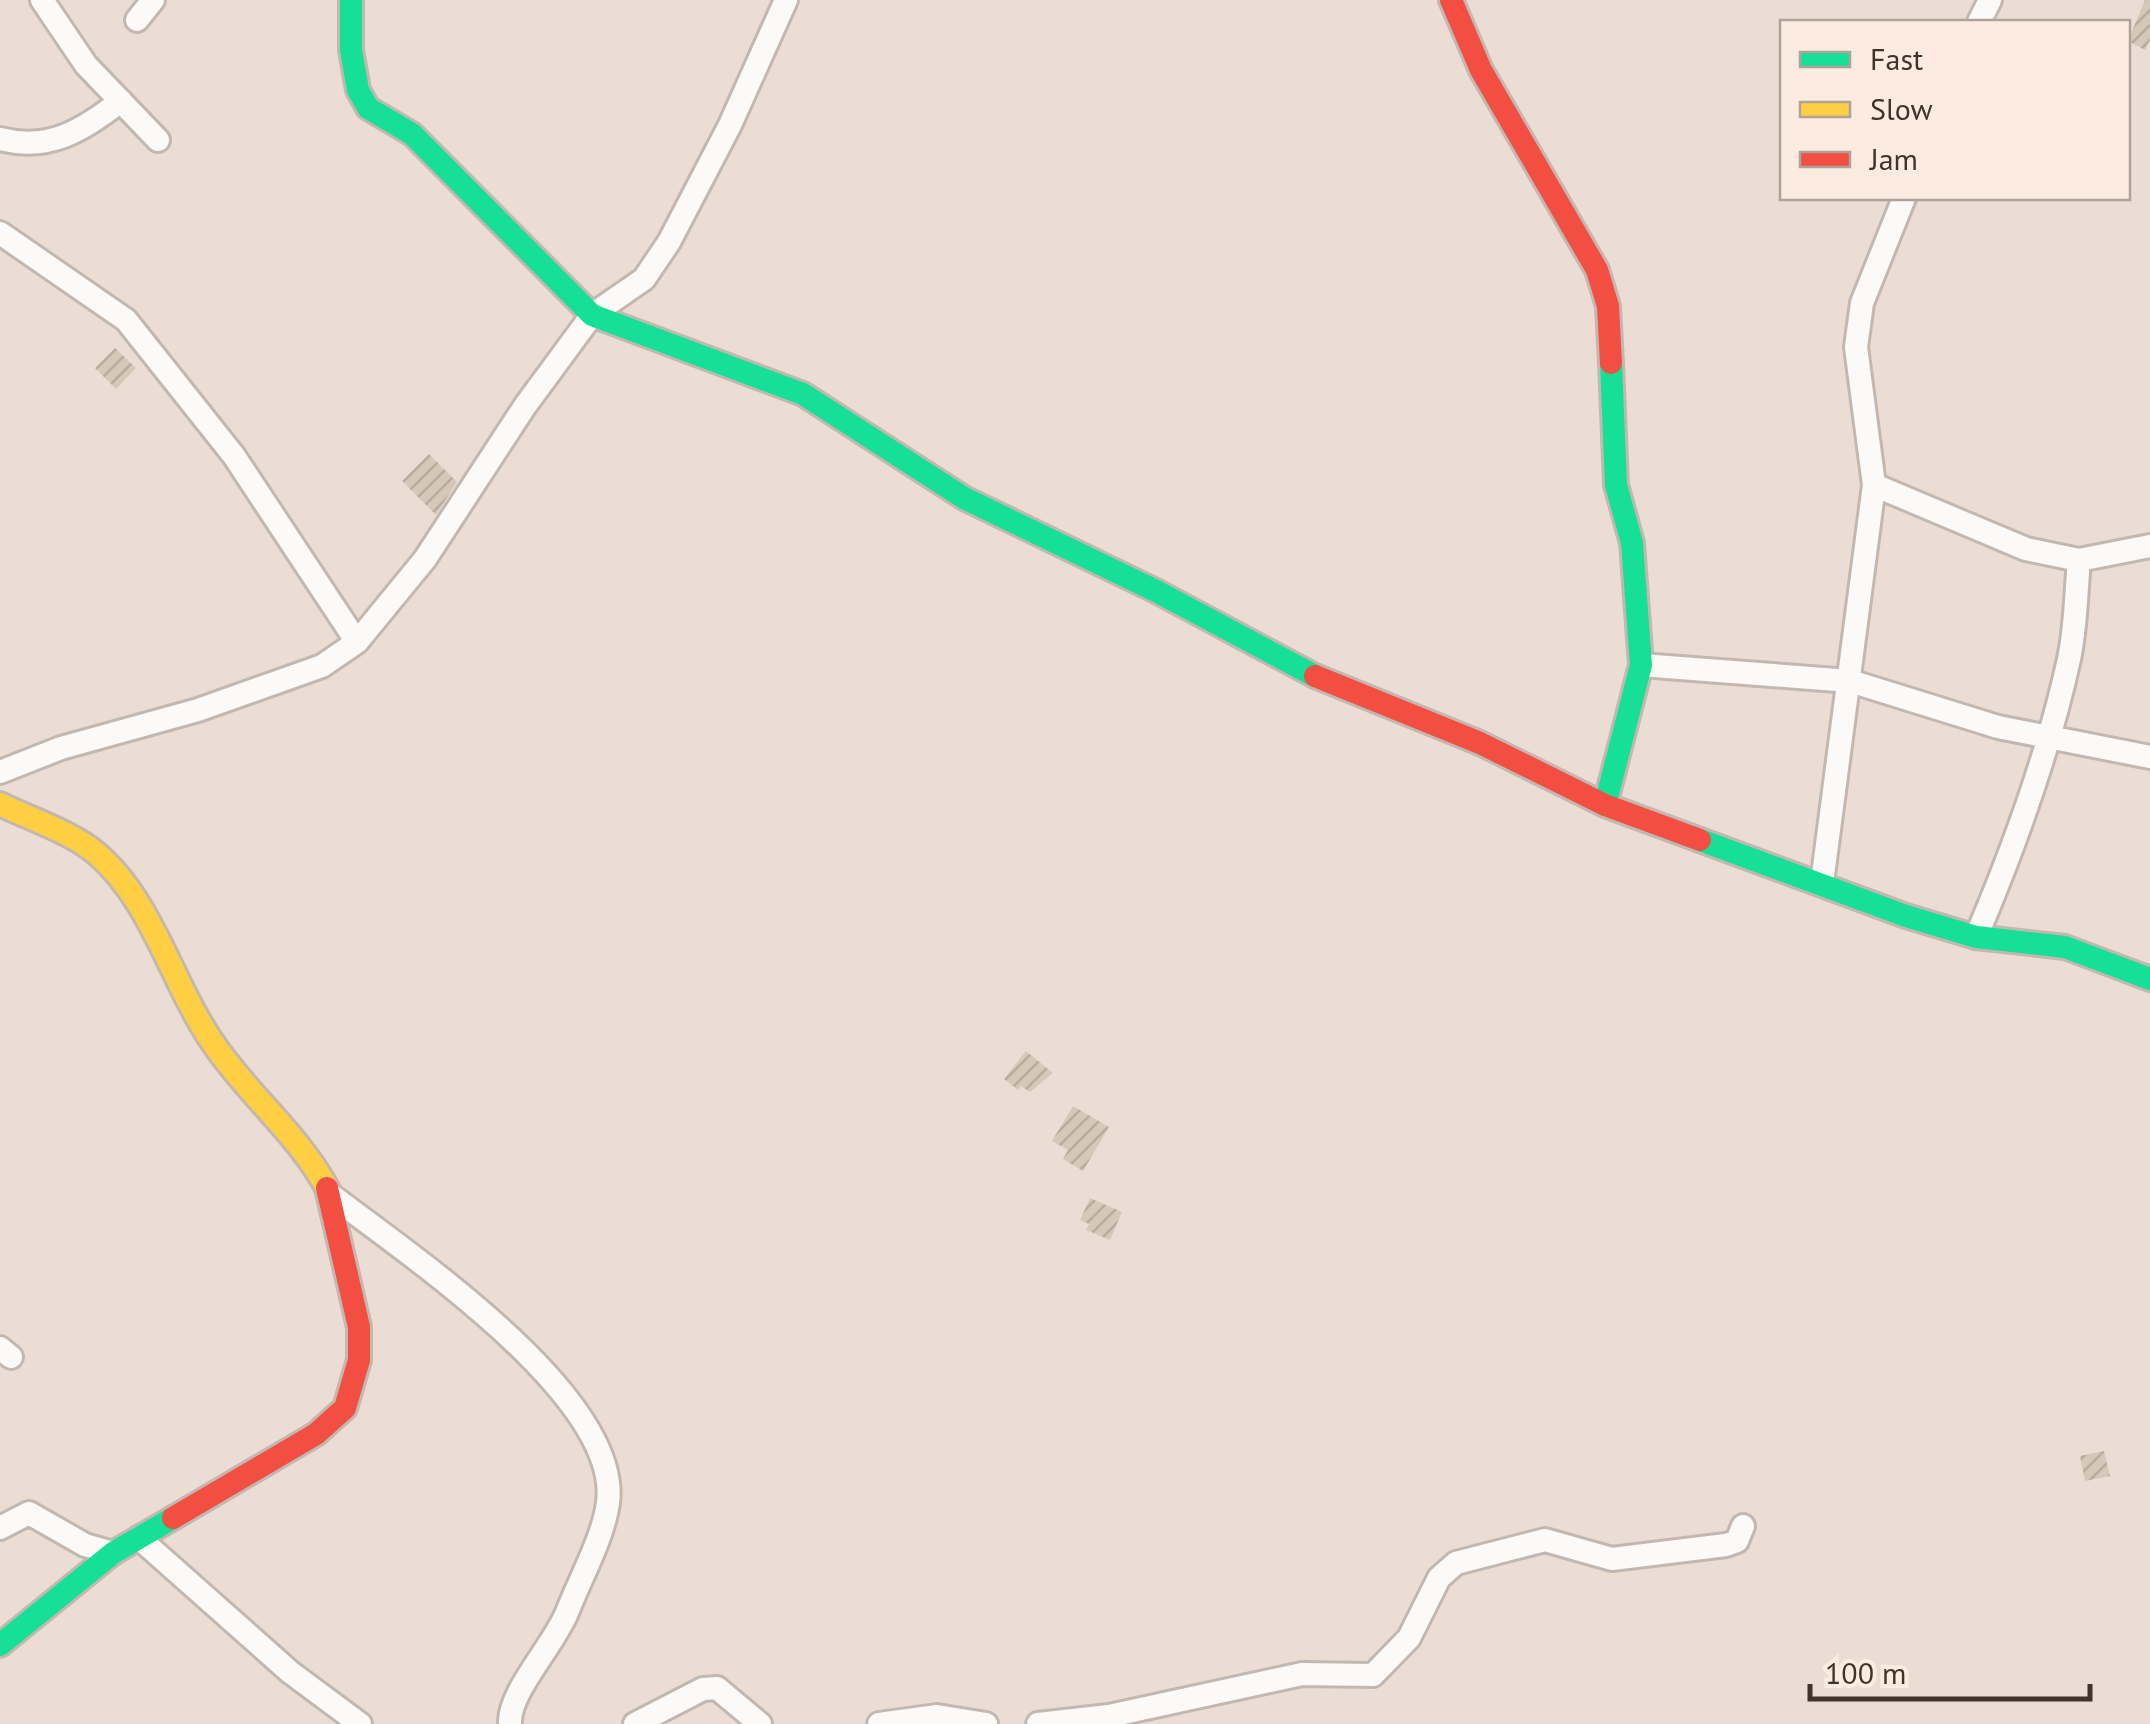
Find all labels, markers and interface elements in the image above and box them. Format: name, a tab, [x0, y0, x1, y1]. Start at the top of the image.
legend	[1780, 20, 2130, 200]
text: Fast	[1870, 39, 1923, 78]
text: Slow	[1870, 89, 1933, 128]
text: Jam	[1868, 139, 1918, 178]
scale bar	[1810, 1639, 2090, 1701]
text: 100 m	[1825, 1653, 1906, 1692]

